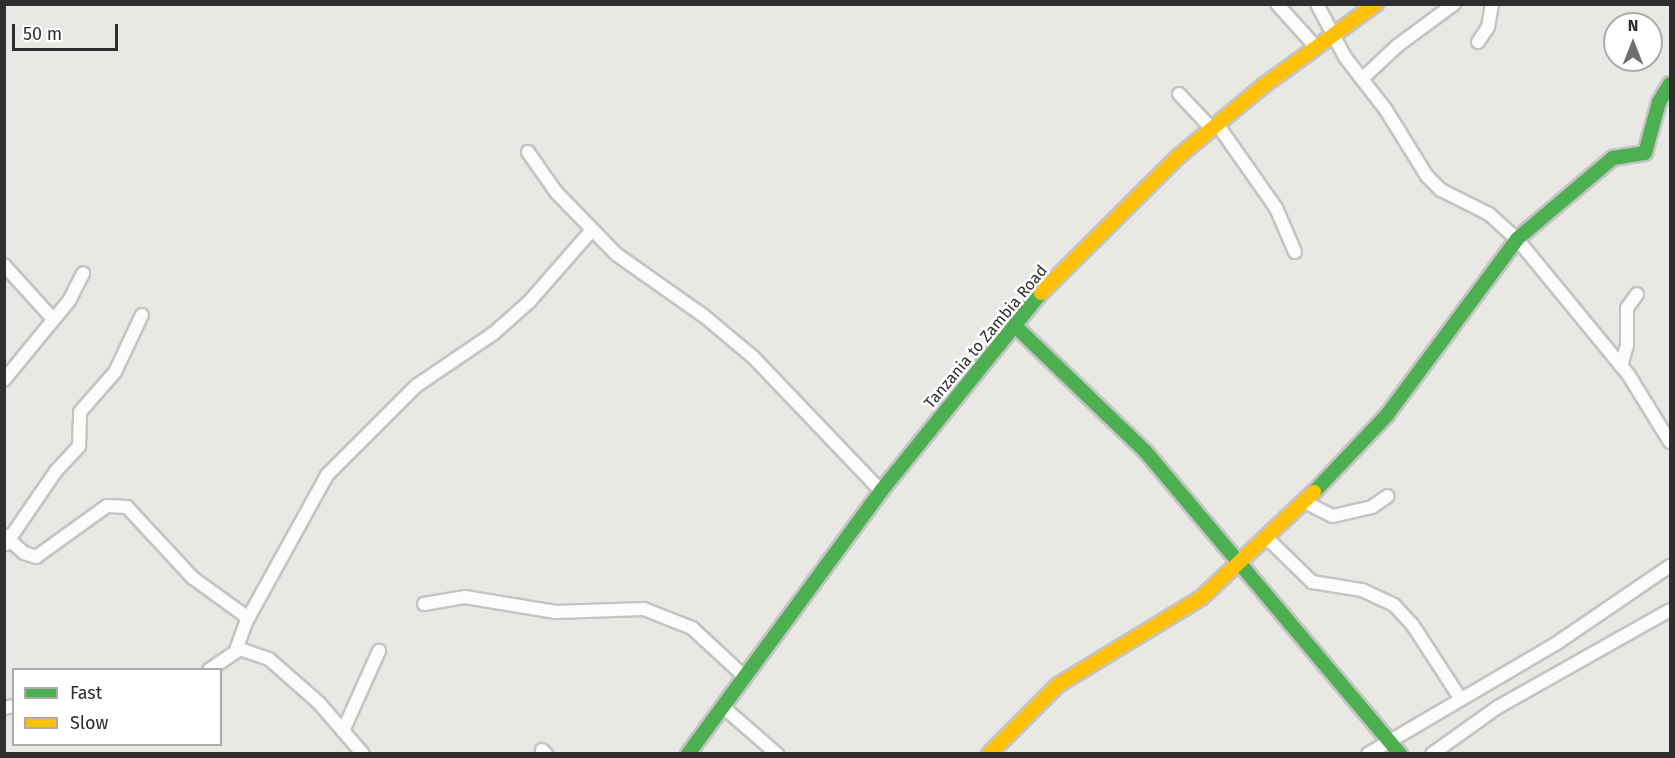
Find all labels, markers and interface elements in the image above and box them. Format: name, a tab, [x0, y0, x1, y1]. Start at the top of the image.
scale bar	[15, 12, 122, 50]
north arrow	[1603, 12, 1663, 72]
text: N	[1628, 16, 1638, 35]
text: 50 m	[23, 23, 62, 45]
street label: Tanzania to Zambia Road	[920, 261, 1052, 413]
legend	[12, 668, 222, 746]
text: Fast	[70, 682, 102, 704]
text: Slow	[70, 712, 108, 734]

